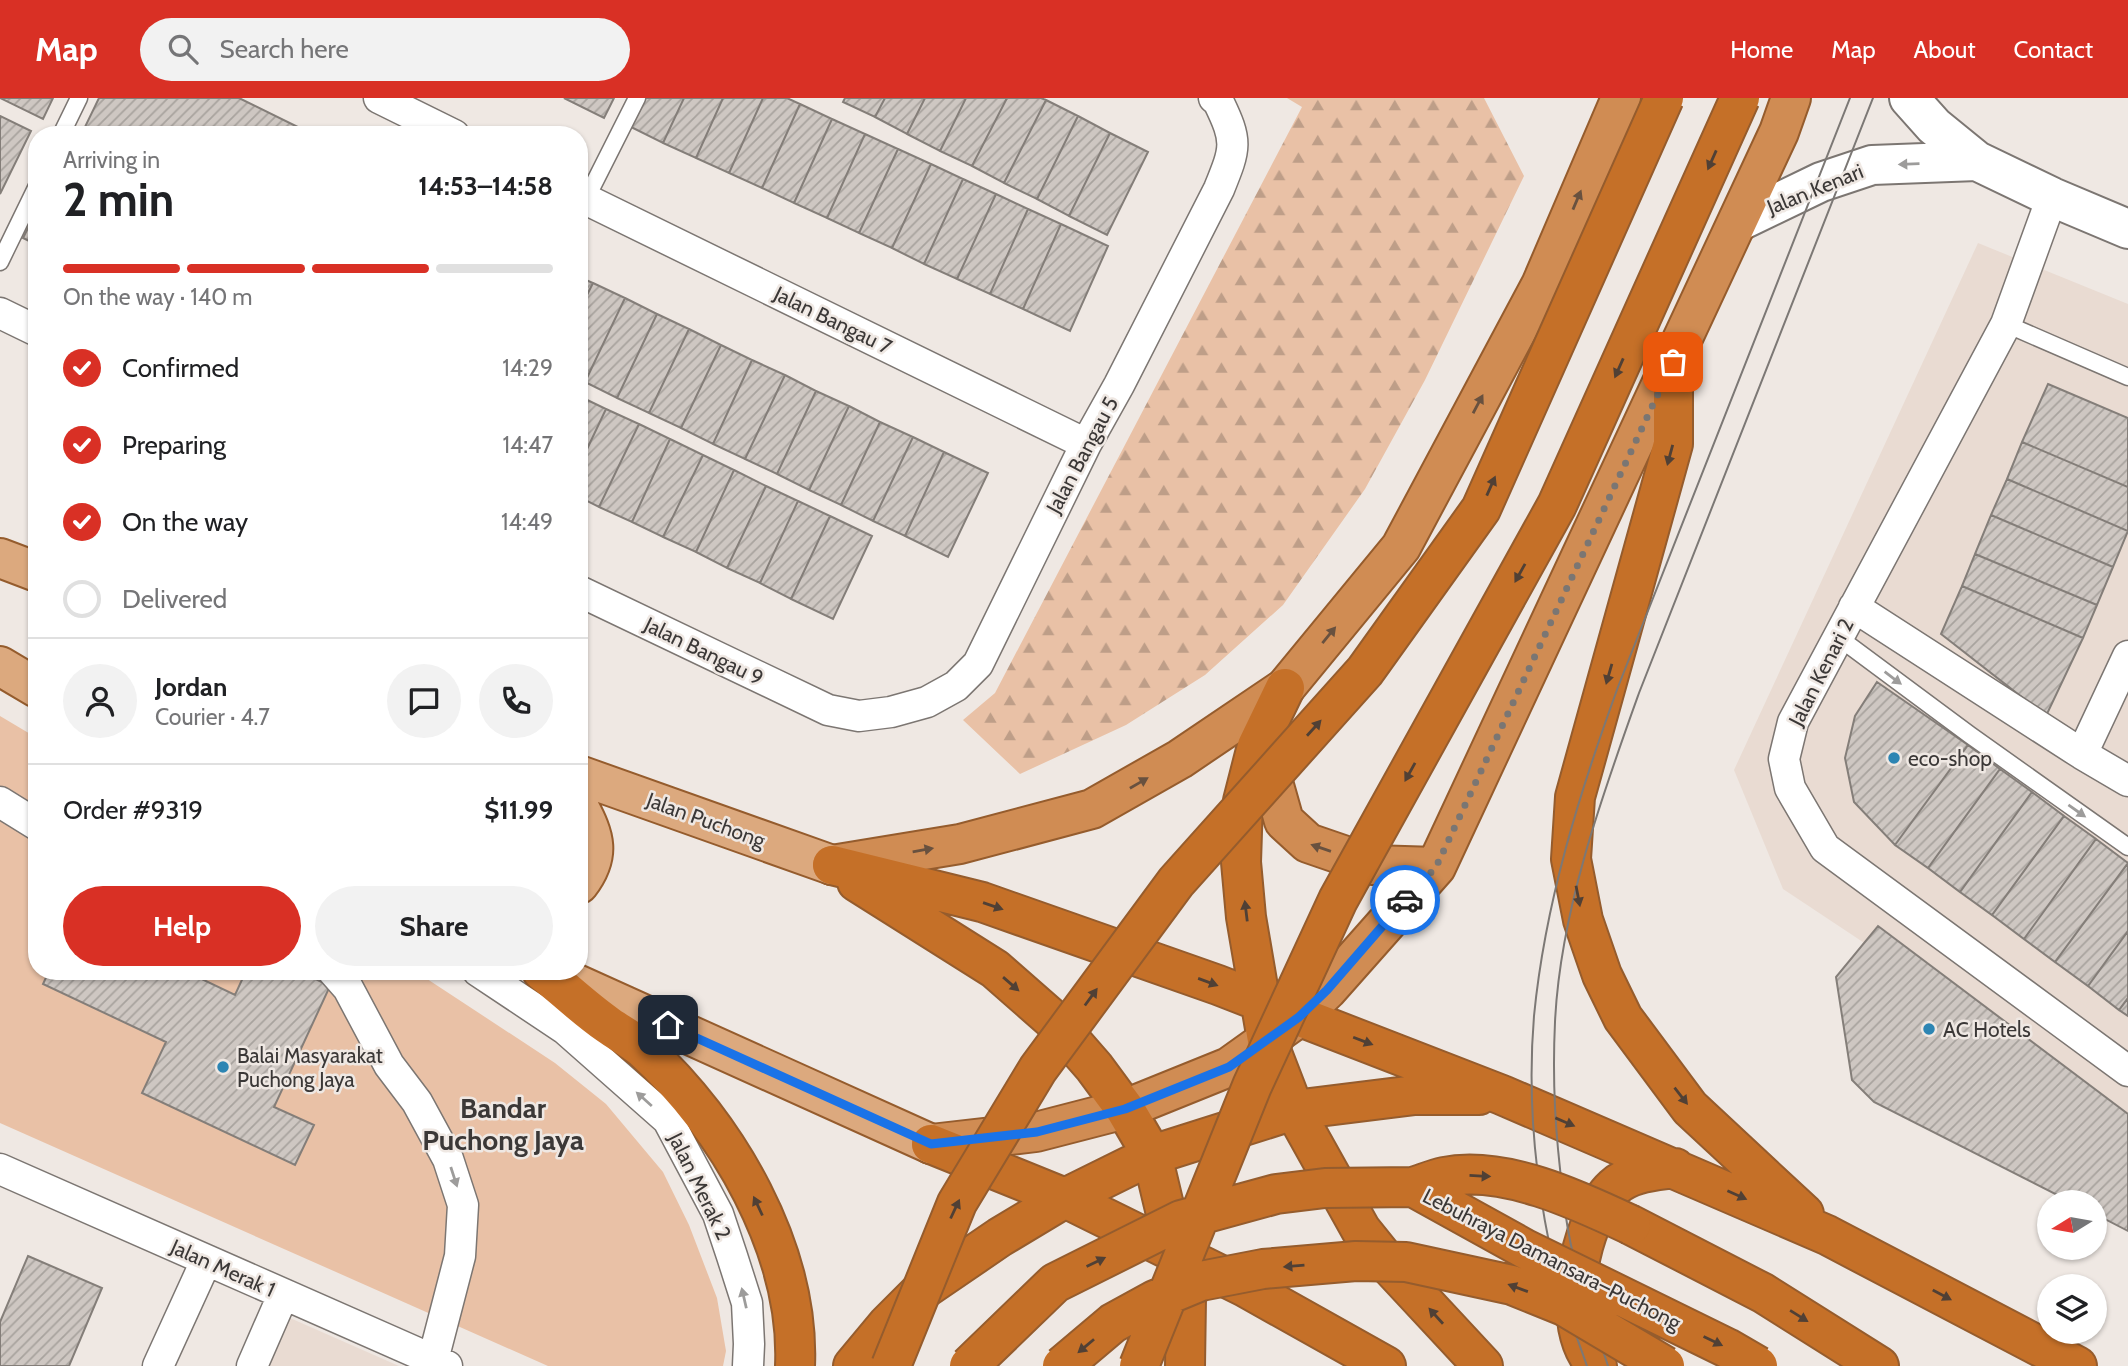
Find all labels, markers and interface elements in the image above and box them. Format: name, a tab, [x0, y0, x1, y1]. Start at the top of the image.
search box	[140, 18, 630, 81]
text: Map	[35, 29, 98, 69]
icon: search	[164, 30, 202, 68]
text: Search here	[220, 33, 349, 65]
text: Home	[1730, 35, 1793, 64]
text: Map	[1831, 35, 1876, 64]
text: About	[1914, 35, 1976, 64]
text: Contact	[2014, 35, 2093, 64]
text: Arriving in	[63, 146, 160, 174]
one-way arrow	[1706, 150, 1718, 170]
street label: Jalan Kenari	[1762, 158, 1867, 220]
one-way arrow	[1898, 158, 1920, 169]
text: 14:53–14:58	[418, 170, 553, 202]
text: 2 min	[63, 172, 174, 228]
one-way arrow	[1572, 189, 1583, 210]
street label: Jalan Bangau 7	[769, 280, 896, 359]
text: On the way · 140 m	[63, 283, 253, 311]
pin	[1643, 332, 1703, 392]
icon: bag	[1654, 343, 1692, 381]
icon: check	[63, 349, 101, 387]
text: Confirmed	[122, 352, 239, 384]
text: 14:29	[502, 354, 553, 382]
one-way arrow	[1613, 358, 1625, 378]
street label: Jalan Bangau 5	[1040, 392, 1123, 519]
one-way arrow	[1472, 394, 1483, 414]
icon: check	[63, 426, 101, 464]
text: Preparing	[122, 429, 226, 461]
text: 14:47	[503, 431, 553, 459]
one-way arrow	[1664, 444, 1675, 466]
one-way arrow	[1486, 475, 1497, 496]
icon: check	[63, 503, 101, 541]
text: On the way	[122, 506, 248, 538]
text: 14:49	[501, 508, 553, 536]
one-way arrow	[1514, 563, 1526, 582]
text: Delivered	[122, 583, 227, 615]
street label: Jalan Bangau 9	[640, 611, 768, 691]
street label: Jalan Kenari 2	[1783, 614, 1859, 731]
one-way arrow	[1321, 627, 1336, 645]
one-way arrow	[1603, 663, 1614, 685]
button: person	[63, 664, 137, 738]
button: chat	[387, 664, 461, 738]
button: phone	[479, 664, 553, 738]
one-way arrow	[1884, 670, 1902, 684]
text: Jordan	[155, 671, 227, 703]
text: Courier · 4.7	[155, 703, 270, 731]
one-way arrow	[1306, 719, 1322, 737]
place label: eco-shop	[1908, 746, 1992, 771]
marker: eco-shop	[1886, 750, 1902, 766]
one-way arrow	[1404, 762, 1416, 781]
one-way arrow	[1129, 777, 1149, 789]
street label: Jalan Puchong	[642, 787, 769, 853]
text: Order #9319	[63, 794, 203, 826]
text: $11.99	[484, 794, 553, 826]
one-way arrow	[2068, 804, 2086, 818]
one-way arrow	[1311, 842, 1332, 853]
one-way arrow	[912, 844, 934, 855]
courier	[1370, 865, 1440, 935]
icon: car	[1386, 881, 1424, 919]
one-way arrow	[1573, 885, 1584, 907]
button: Help	[63, 886, 301, 966]
button: Share	[315, 886, 553, 966]
one-way arrow	[1240, 899, 1251, 921]
one-way arrow	[983, 901, 1004, 912]
one-way arrow	[1003, 976, 1020, 991]
one-way arrow	[1197, 977, 1218, 988]
one-way arrow	[1084, 988, 1098, 1006]
pin	[638, 995, 698, 1055]
icon: home	[649, 1006, 687, 1044]
place label: AC Hotels	[1943, 1017, 2031, 1042]
marker: AC Hotels	[1921, 1021, 1937, 1037]
one-way arrow	[1352, 1036, 1373, 1047]
place label: Balai Masyarakat Puchong Jaya	[237, 1043, 383, 1092]
marker: Balai Masyarakat Puchong Jaya	[215, 1059, 231, 1075]
one-way arrow	[1673, 1086, 1688, 1104]
district label: Bandar Puchong Jaya	[422, 1091, 584, 1157]
one-way arrow	[635, 1091, 652, 1107]
one-way arrow	[1555, 1116, 1575, 1128]
street label: Jalan Merak 2	[663, 1127, 737, 1244]
one-way arrow	[449, 1167, 459, 1188]
one-way arrow	[1469, 1171, 1491, 1182]
street label: Lebuhraya Damansara–Puchong	[1419, 1183, 1686, 1335]
one-way arrow	[1727, 1190, 1748, 1201]
north arrow	[2037, 1190, 2107, 1260]
map controls	[2037, 1190, 2107, 1344]
one-way arrow	[752, 1196, 764, 1216]
one-way arrow	[949, 1199, 961, 1219]
street label: Jalan Merak 1	[166, 1233, 279, 1302]
one-way arrow	[1086, 1257, 1106, 1268]
one-way arrow	[1283, 1261, 1305, 1272]
button: layers	[2037, 1274, 2107, 1344]
one-way arrow	[1508, 1282, 1529, 1293]
one-way arrow	[739, 1287, 750, 1309]
one-way arrow	[1932, 1289, 1952, 1301]
one-way arrow	[1428, 1307, 1444, 1325]
one-way arrow	[1789, 1309, 1808, 1322]
one-way arrow	[1703, 1336, 1723, 1347]
one-way arrow	[1077, 1338, 1095, 1354]

